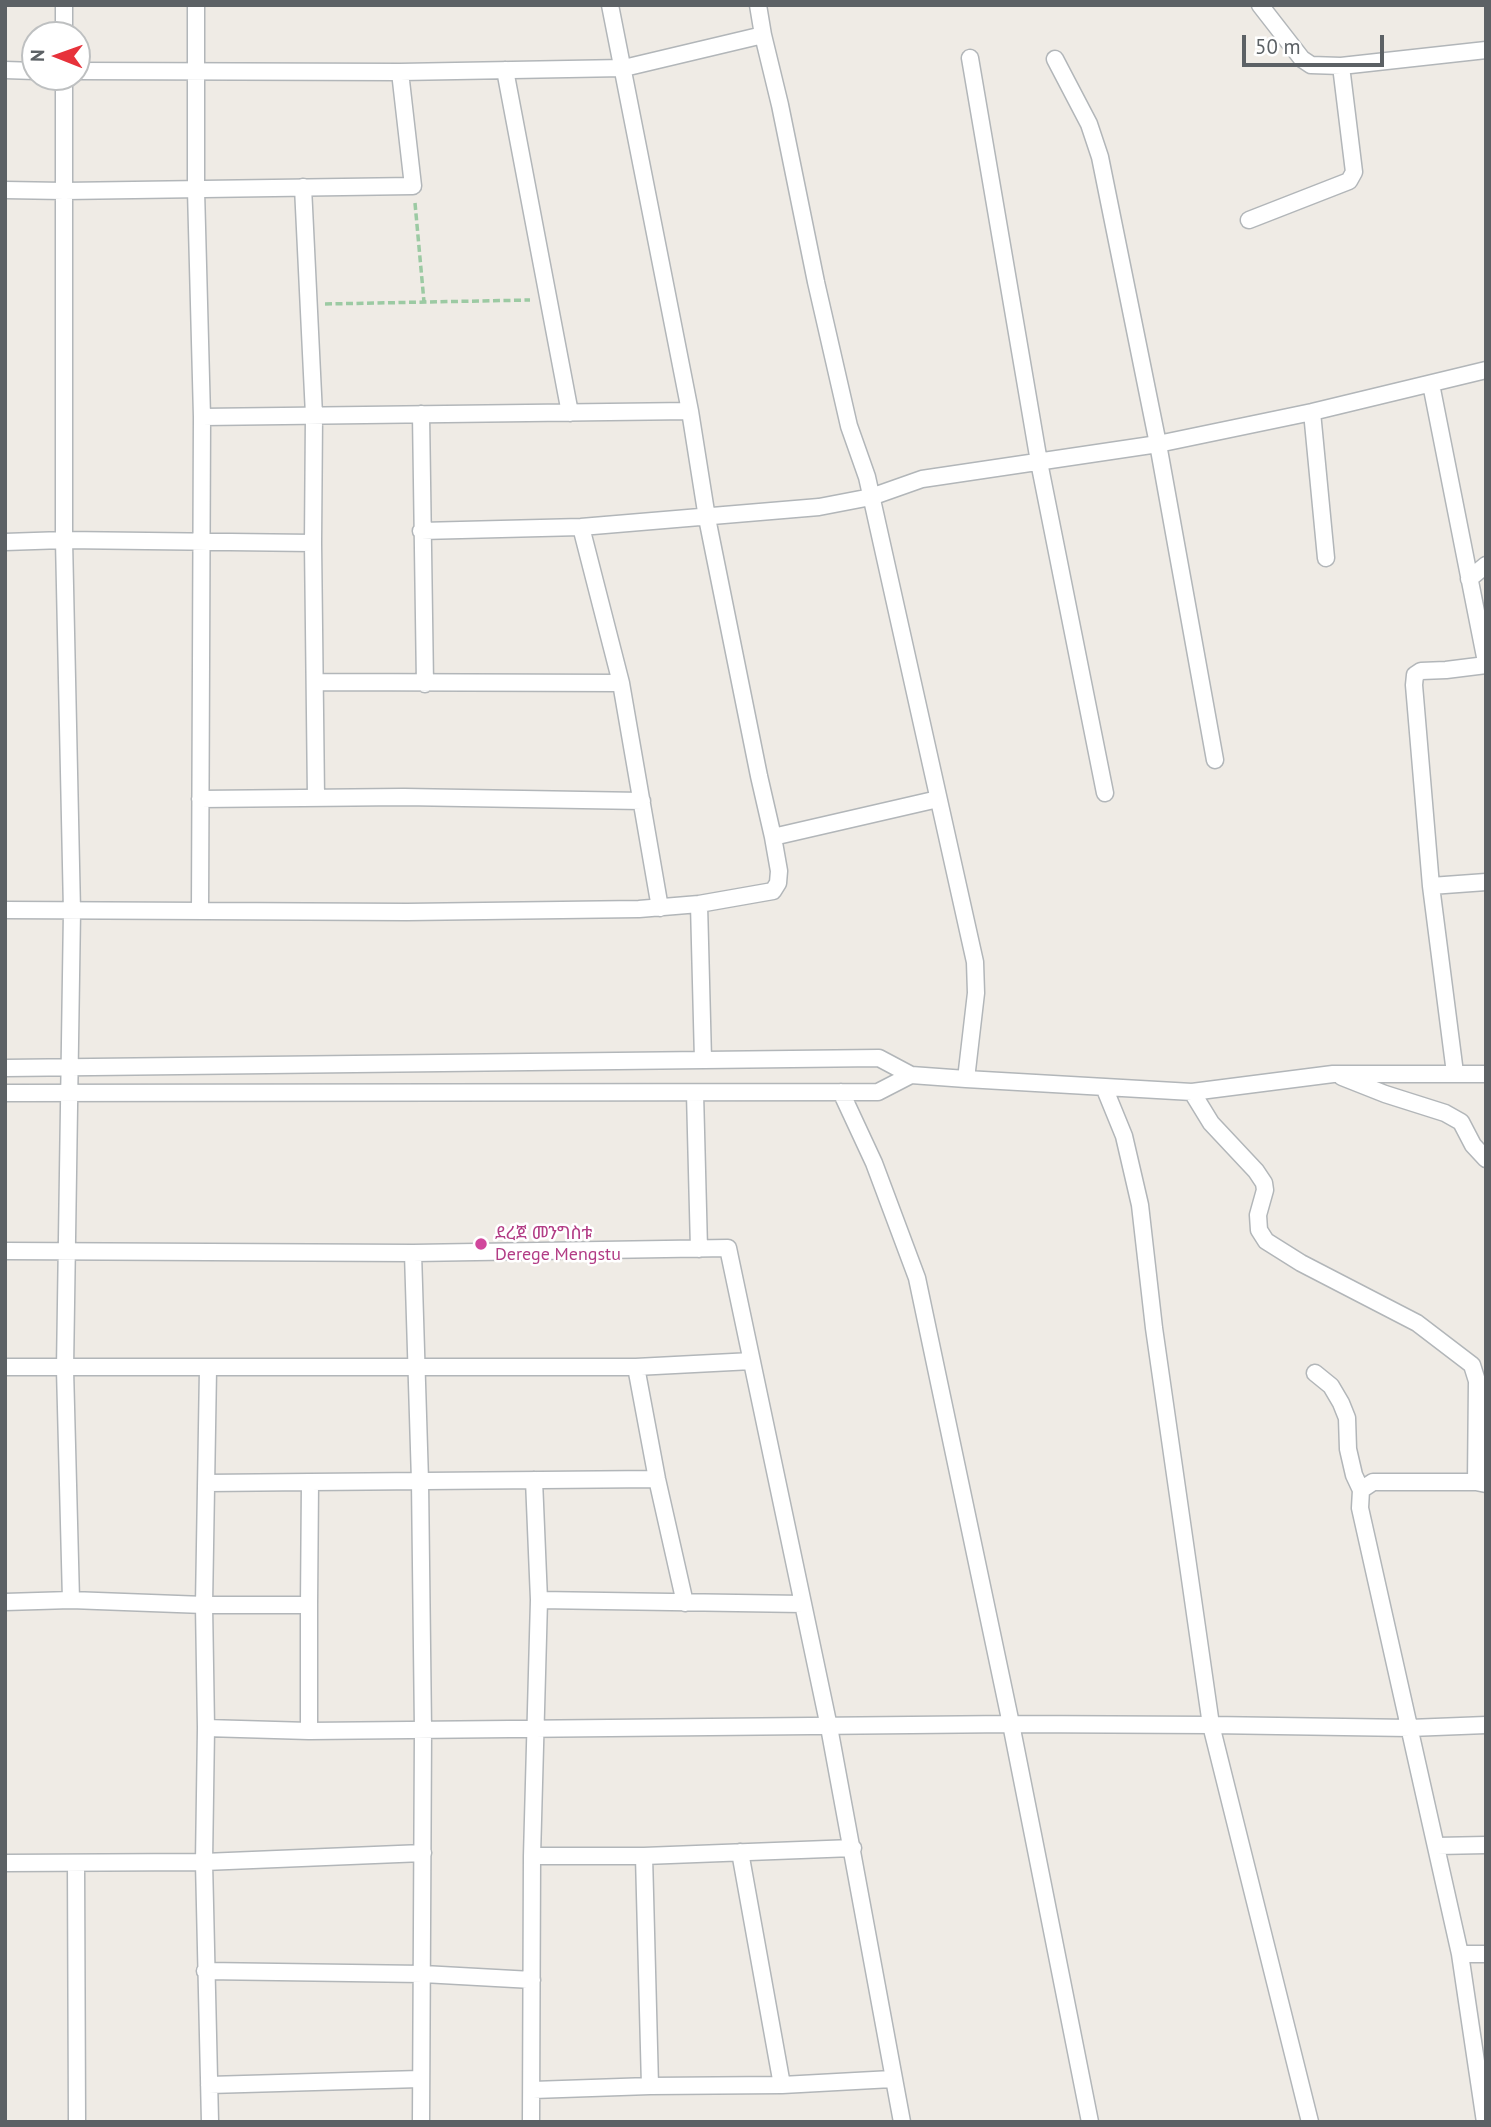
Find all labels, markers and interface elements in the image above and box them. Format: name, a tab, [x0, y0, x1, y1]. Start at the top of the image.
north arrow	[21, 21, 91, 91]
scale bar	[1246, 21, 1388, 65]
text: 50 m	[1255, 33, 1301, 60]
text: N	[25, 49, 49, 62]
place label: ደረጀ መንግስቱ Derege Mengstu	[495, 1223, 621, 1266]
marker: ደረጀ መንግስቱ Derege Mengstu	[473, 1236, 489, 1252]

